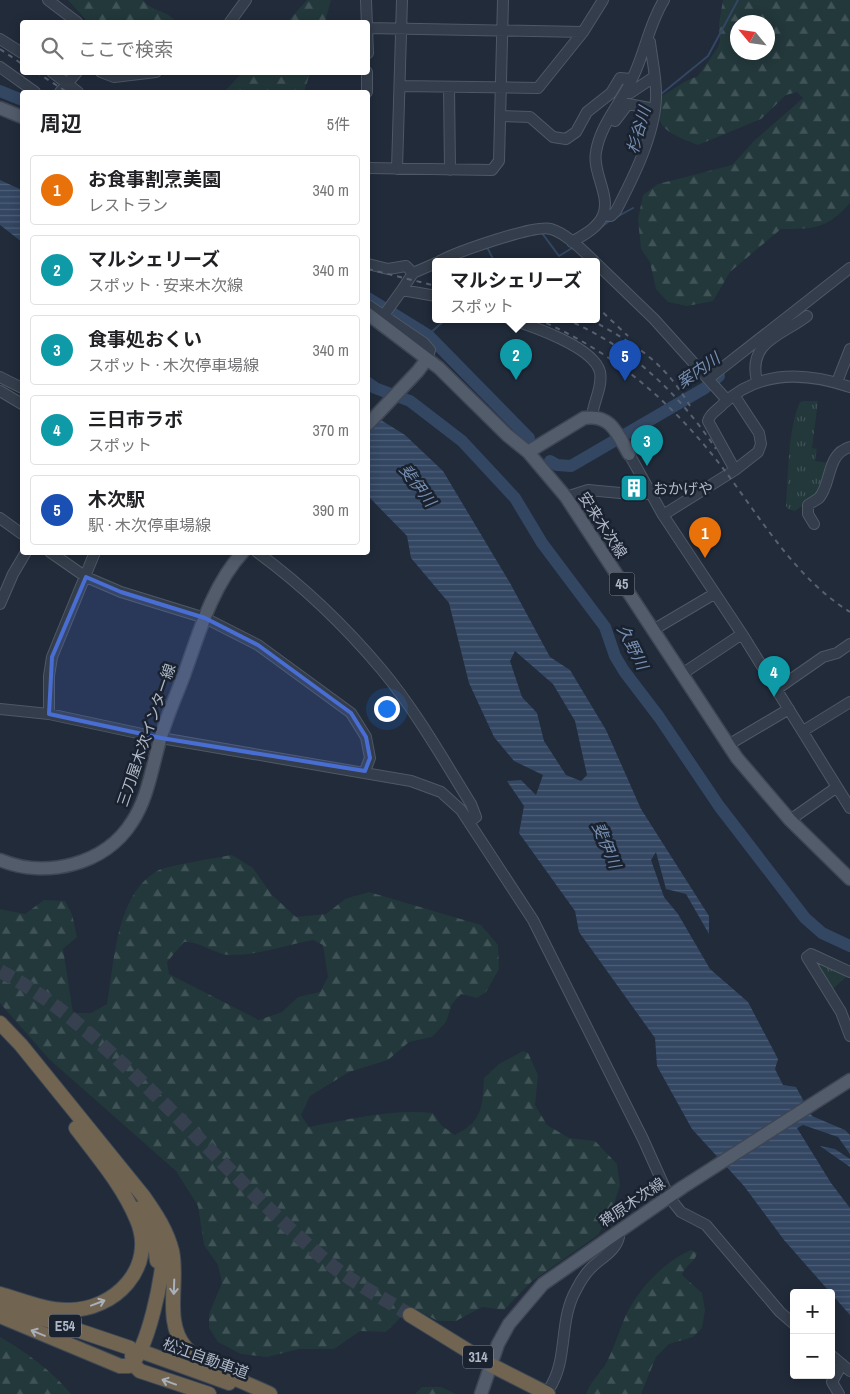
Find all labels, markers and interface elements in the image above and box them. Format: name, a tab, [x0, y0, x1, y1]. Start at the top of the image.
north arrow	[730, 15, 775, 60]
search box	[20, 20, 370, 75]
icon: search	[38, 34, 66, 62]
text: ここで検索	[78, 36, 173, 62]
water label: 杉谷川	[621, 102, 656, 156]
text: 周辺	[40, 109, 82, 138]
text: 5件	[327, 113, 350, 135]
text: お食事割烹美園	[88, 166, 221, 192]
text: 1	[53, 179, 61, 201]
text: 340 m	[313, 179, 349, 201]
text: レストラン	[88, 194, 168, 216]
text: マルシェリーズ	[88, 246, 220, 272]
popup	[432, 258, 600, 323]
text: 2	[53, 259, 61, 281]
text: 340 m	[313, 259, 349, 281]
text: マルシェリーズ	[450, 267, 582, 293]
text: スポット · 安来木次線	[88, 274, 243, 296]
text: スポット	[450, 295, 514, 317]
text: 食事処おくい	[88, 326, 202, 352]
text: 3	[53, 339, 61, 361]
text: 340 m	[313, 339, 349, 361]
pin: 2	[500, 339, 532, 380]
pin: 5	[609, 340, 641, 381]
water label: 案内川	[672, 346, 726, 393]
text: スポット · 木次停車場線	[88, 354, 259, 376]
text: 三日市ラボ	[88, 406, 183, 432]
text: 4	[53, 419, 61, 441]
text: 370 m	[313, 419, 349, 441]
pin: 3	[631, 425, 663, 466]
text: スポット	[88, 434, 152, 456]
water label: 斐伊川	[395, 459, 442, 512]
building icon: おかげや	[619, 473, 649, 503]
place label: おかげや	[653, 478, 713, 499]
text: 木次駅	[88, 486, 145, 512]
street label: 安来木次線	[574, 488, 632, 562]
text: 5	[53, 499, 61, 521]
text: 390 m	[313, 499, 349, 521]
text: 駅 · 木次停車場線	[88, 514, 211, 536]
pin: 1	[689, 517, 721, 558]
road number: 45	[610, 572, 634, 596]
water label: 久野川	[612, 621, 655, 675]
pin: 4	[758, 656, 790, 697]
street label: 三刀屋木次インター線	[112, 661, 180, 809]
your location	[374, 696, 400, 722]
water label: 斐伊川	[587, 819, 627, 873]
street label: 稗原木次線	[595, 1172, 669, 1232]
one-way arrow	[169, 1279, 178, 1295]
map controls	[790, 1289, 835, 1379]
button: +	[790, 1289, 835, 1334]
one-way arrow	[90, 1298, 105, 1307]
road number: E54	[49, 1314, 81, 1338]
one-way arrow	[31, 1327, 46, 1337]
street label: 松江自動車道	[160, 1333, 252, 1383]
button: −	[790, 1334, 835, 1379]
road number: 314	[463, 1345, 493, 1368]
one-way arrow	[162, 1377, 178, 1386]

